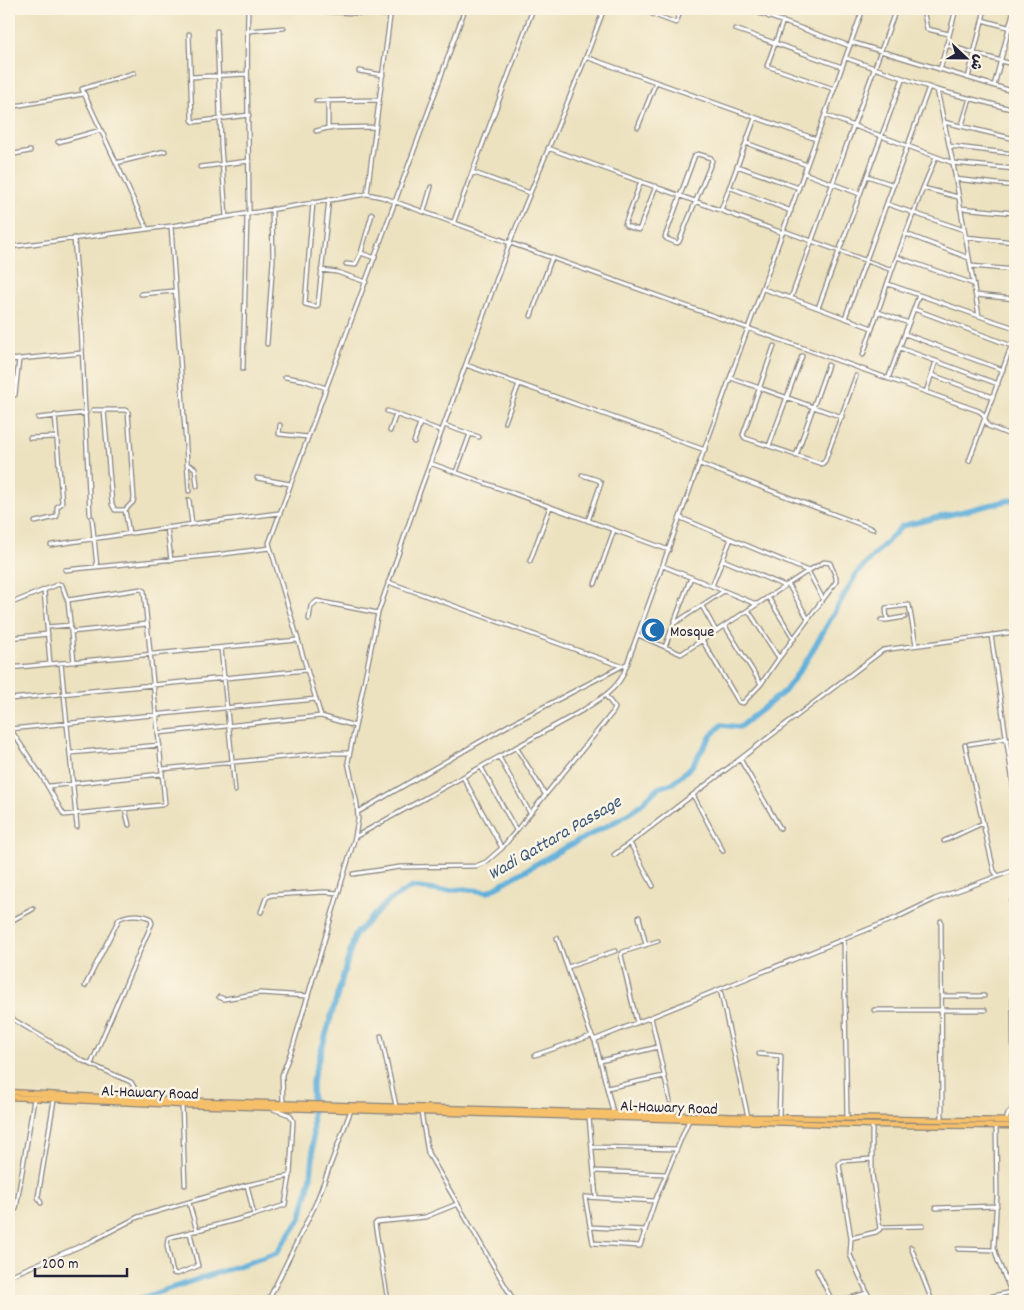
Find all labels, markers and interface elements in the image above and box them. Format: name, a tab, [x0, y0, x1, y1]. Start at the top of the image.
north arrow	[942, 32, 992, 82]
text: ش	[964, 51, 988, 73]
mosque icon: Mosque	[640, 617, 666, 643]
place label: Mosque	[670, 621, 714, 644]
water label: Wadi Qattara Passage	[484, 790, 628, 888]
street label: Al-Hawary Road	[101, 1080, 199, 1107]
street label: Al-Hawary Road	[620, 1095, 718, 1122]
scale bar	[35, 1245, 128, 1277]
text: 200 m	[42, 1254, 79, 1276]

